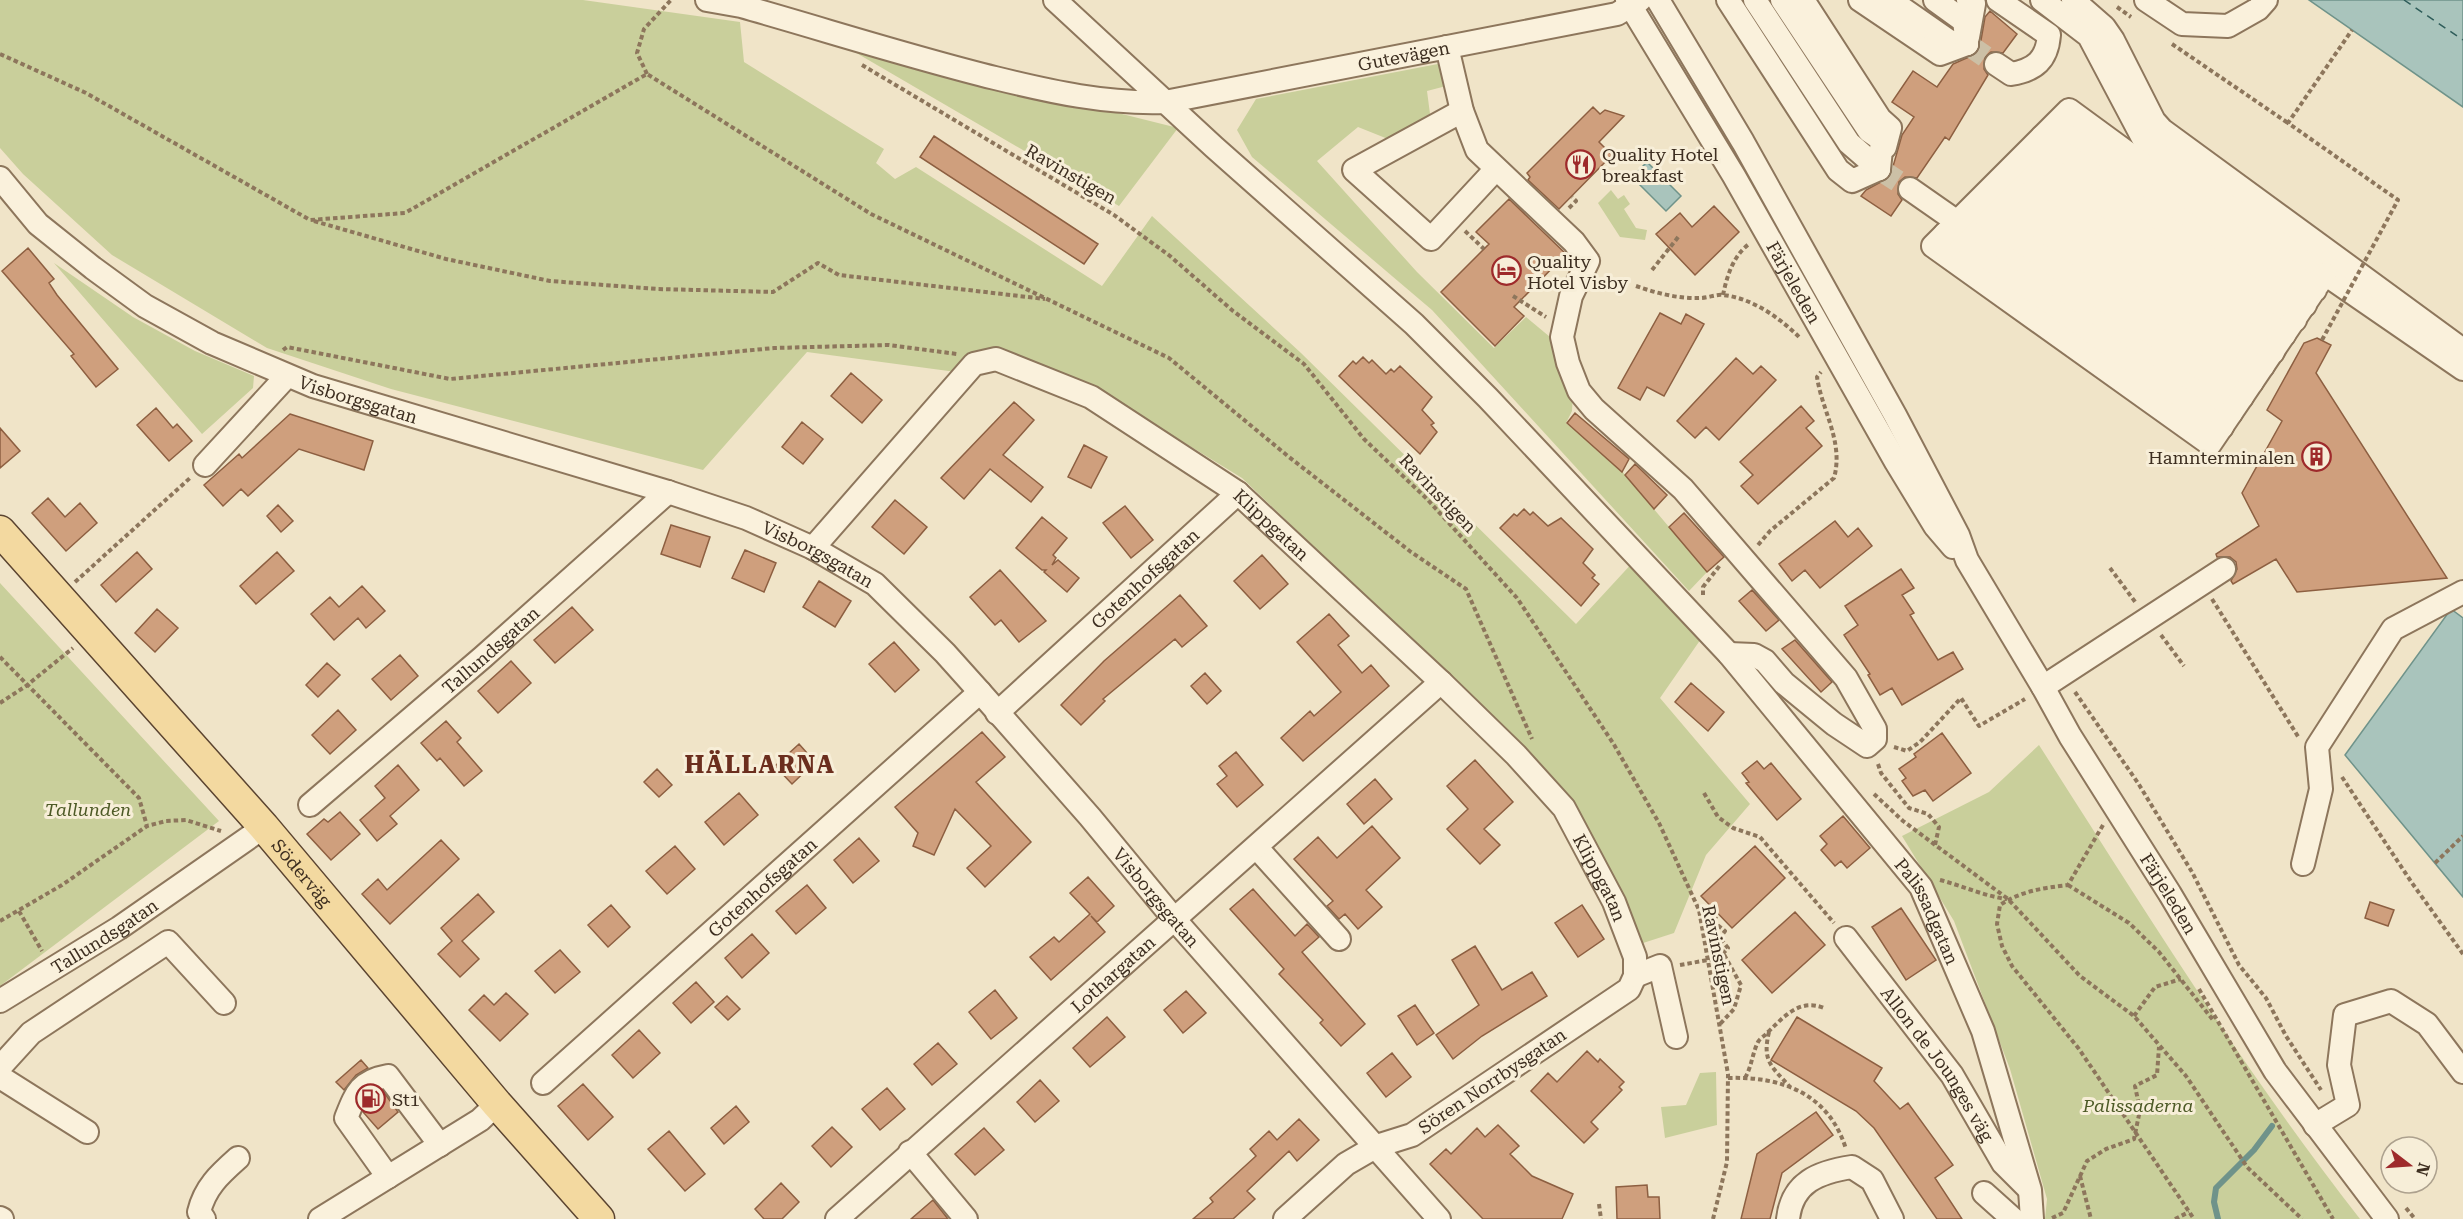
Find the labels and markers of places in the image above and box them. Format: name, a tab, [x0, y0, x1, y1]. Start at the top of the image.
place label: Quality Hotel breakfast	[1602, 144, 1719, 186]
restaurant icon: Quality Hotel breakfast	[1565, 148, 1597, 180]
place label: Quality Hotel Visby	[1527, 251, 1628, 293]
hotel icon: Quality Hotel Visby	[1490, 255, 1522, 287]
building icon: Hamnterminalen	[2300, 441, 2332, 473]
place label: Hamnterminalen	[2148, 447, 2295, 468]
fuel station icon: St1	[355, 1083, 387, 1115]
place label: St1	[392, 1089, 420, 1110]

